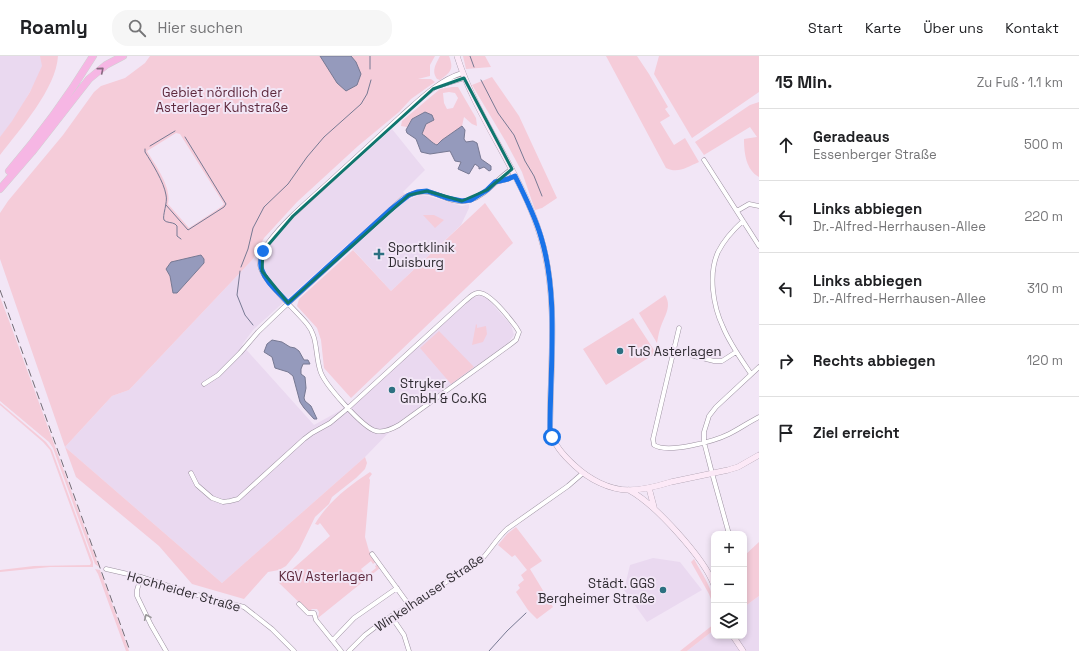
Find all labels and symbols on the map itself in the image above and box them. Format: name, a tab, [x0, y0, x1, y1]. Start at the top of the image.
one-way arrow	[96, 67, 103, 74]
park label: Gebiet nördlich der Asterlager Kuhstraße	[156, 84, 288, 116]
place label: Sportklinik Duisburg	[388, 239, 455, 271]
route end	[254, 242, 272, 260]
marker: Sportklinik Duisburg	[373, 248, 385, 260]
place label: TuS Asterlagen	[628, 343, 721, 360]
marker: TuS Asterlagen	[615, 346, 625, 356]
place label: Stryker GmbH & Co.KG	[400, 375, 487, 407]
marker: Stryker GmbH & Co.KG	[387, 385, 397, 395]
route start	[543, 428, 561, 446]
street label: Winkelhauser Straße	[371, 550, 487, 635]
street label: Hochheider Straße	[125, 567, 243, 616]
park label: KGV Asterlagen	[279, 568, 373, 585]
place label: Städt. GGS Bergheimer Straße	[538, 575, 655, 607]
marker: Städt. GGS Bergheimer Straße	[658, 585, 668, 595]
one-way arrow	[144, 614, 152, 621]

